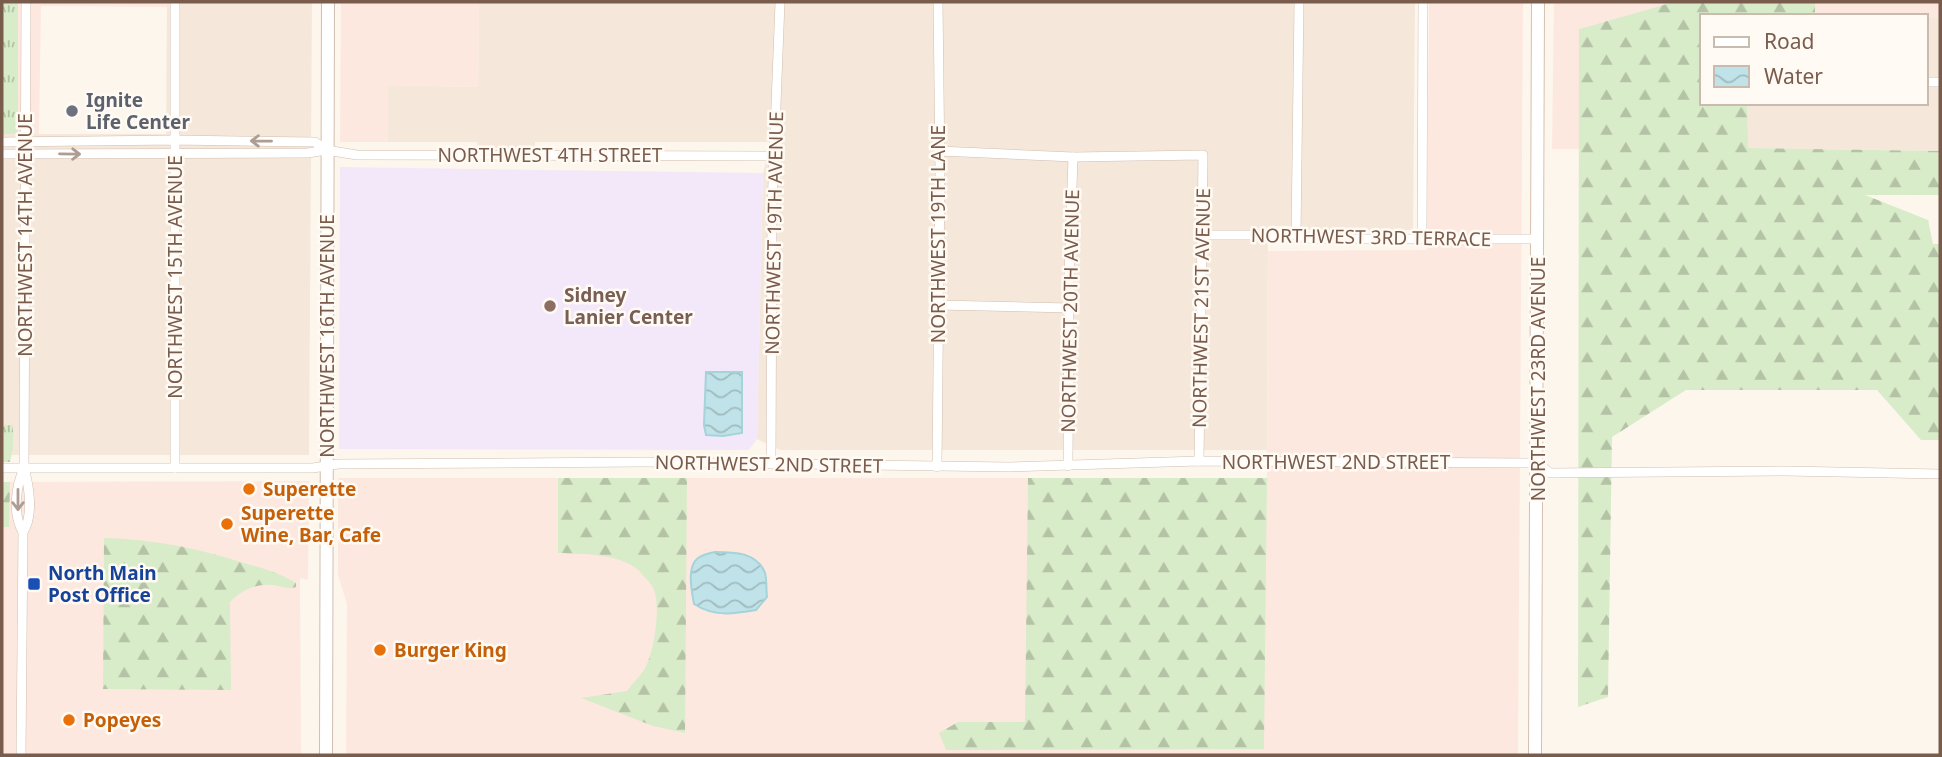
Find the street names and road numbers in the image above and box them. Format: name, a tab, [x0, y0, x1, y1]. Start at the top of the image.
street label: NORTHWEST 19TH AVENUE	[759, 111, 789, 355]
street label: NORTHWEST 14TH AVENUE	[12, 113, 38, 357]
street label: NORTHWEST 19TH LANE	[925, 125, 951, 343]
street label: NORTHWEST 4TH STREET	[438, 142, 663, 168]
street label: NORTHWEST 15TH AVENUE	[162, 155, 188, 399]
street label: NORTHWEST 21ST AVENUE	[1186, 188, 1216, 428]
street label: NORTHWEST 20TH AVENUE	[1055, 189, 1085, 433]
street label: NORTHWEST 16TH AVENUE	[314, 214, 340, 458]
street label: NORTHWEST 3RD TERRACE	[1251, 222, 1491, 252]
street label: NORTHWEST 23RD AVENUE	[1525, 257, 1551, 501]
street label: NORTHWEST 2ND STREET	[655, 449, 884, 479]
street label: NORTHWEST 2ND STREET	[1222, 449, 1451, 475]

